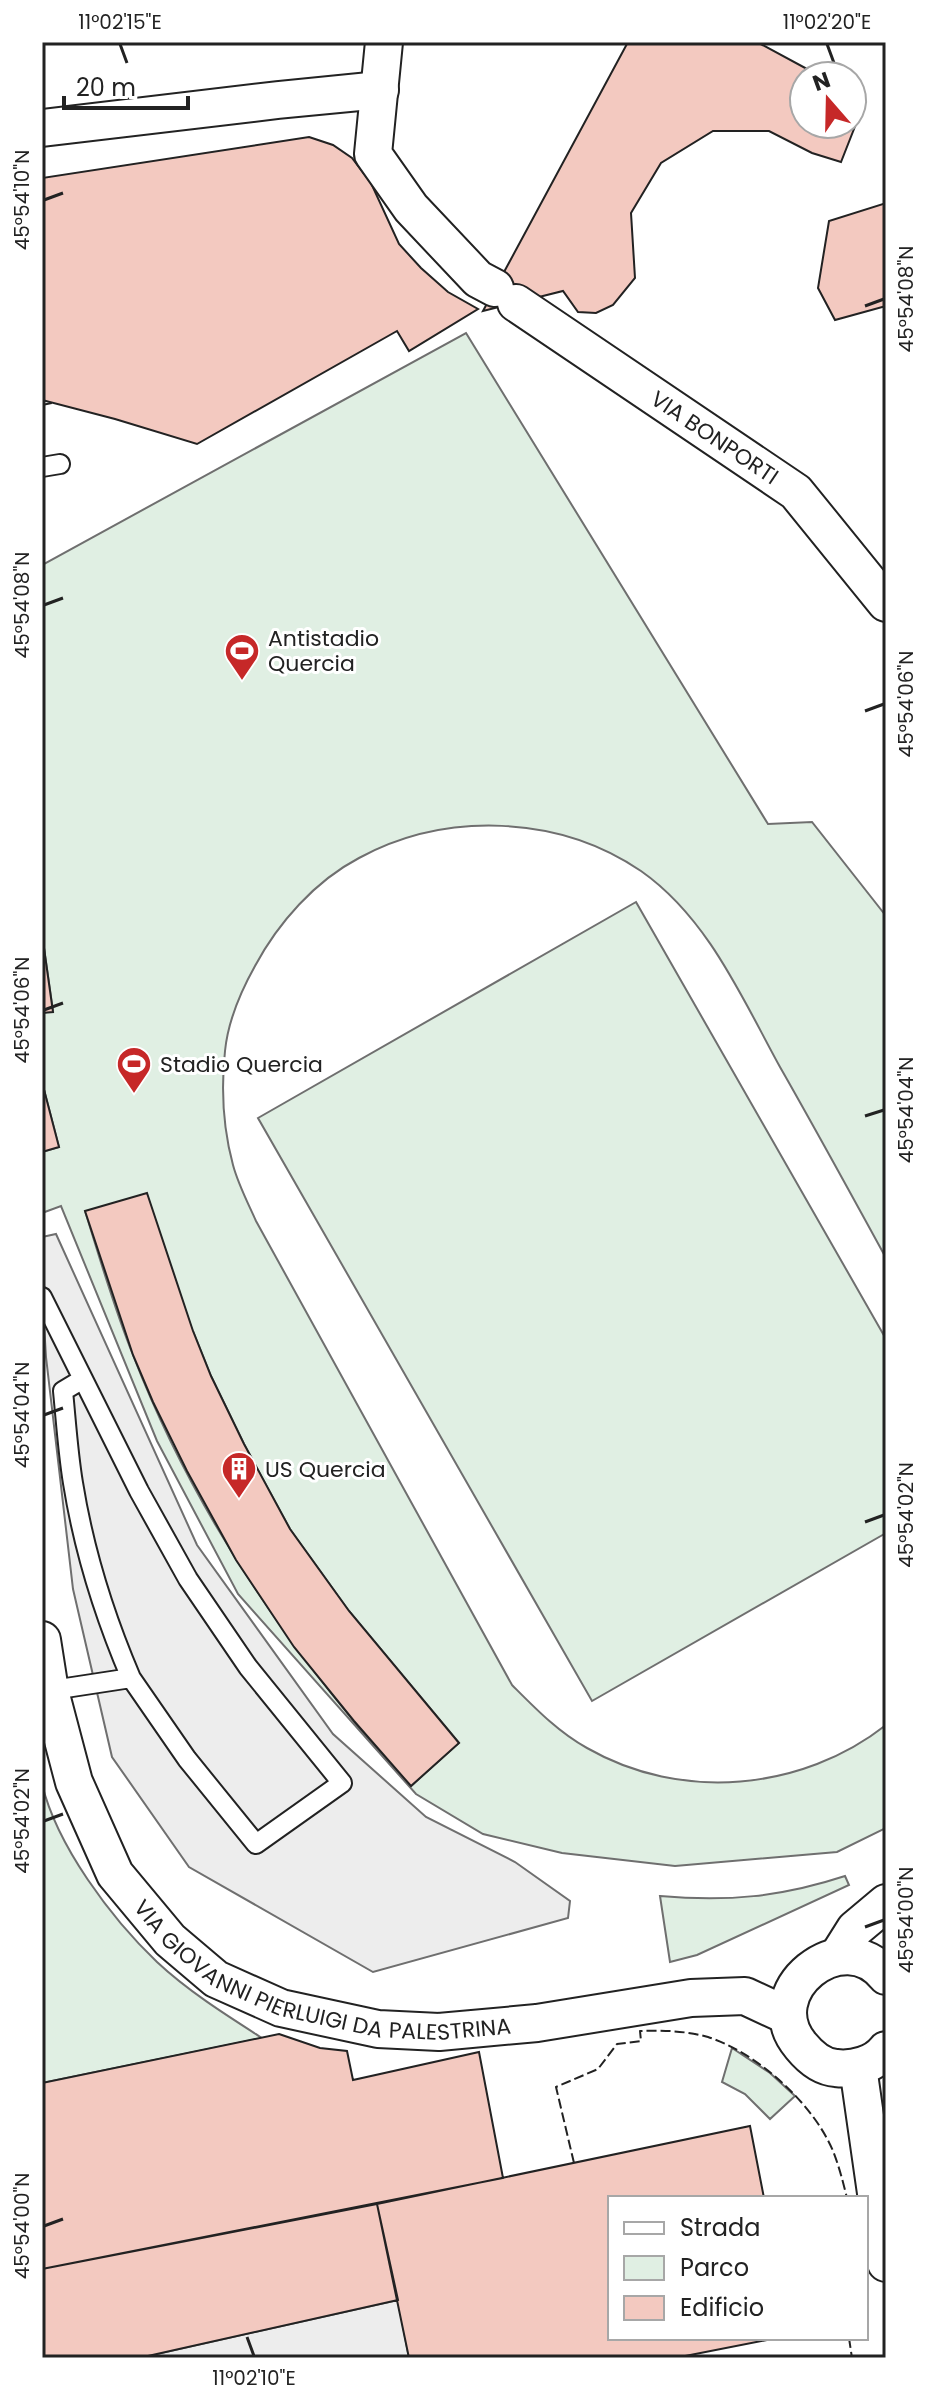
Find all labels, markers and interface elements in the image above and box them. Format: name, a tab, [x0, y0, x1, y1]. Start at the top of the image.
text: 11°02'15"E	[78, 8, 162, 36]
text: 11°02'20"E	[783, 8, 871, 36]
scale bar	[64, 60, 188, 110]
north arrow	[788, 60, 868, 140]
text: N	[808, 64, 834, 99]
text: 20 m	[76, 71, 136, 104]
text: 45°54'10"N	[8, 150, 36, 250]
text: 45°54'08"N	[892, 246, 920, 352]
street label: VIA BONPORTI	[645, 383, 785, 492]
text: 45°54'08"N	[8, 552, 36, 658]
place label: Antistadio Quercia	[268, 623, 379, 679]
sports icon: Antistadio Quercia	[223, 632, 261, 682]
text: 45°54'06"N	[892, 651, 920, 757]
text: 45°54'06"N	[8, 957, 36, 1063]
sports icon: Stadio Quercia	[115, 1045, 153, 1095]
place label: Stadio Quercia	[160, 1049, 323, 1080]
text: 45°54'04"N	[892, 1057, 920, 1163]
text: 45°54'04"N	[8, 1362, 36, 1468]
building icon: US Quercia	[220, 1450, 258, 1500]
place label: US Quercia	[265, 1454, 386, 1485]
text: 45°54'02"N	[892, 1462, 920, 1568]
text: 45°54'02"N	[8, 1768, 36, 1874]
text: 45°54'00"N	[892, 1867, 920, 1973]
street label: VIA GIOVANNI PIERLUIGI DA PALESTRINA	[127, 1893, 512, 2048]
text: 45°54'00"N	[8, 2173, 36, 2279]
legend	[608, 2196, 868, 2340]
text: Strada	[680, 2211, 760, 2244]
text: Parco	[680, 2251, 749, 2284]
text: Edificio	[680, 2291, 764, 2324]
text: 11°02'10"E	[212, 2364, 296, 2392]

